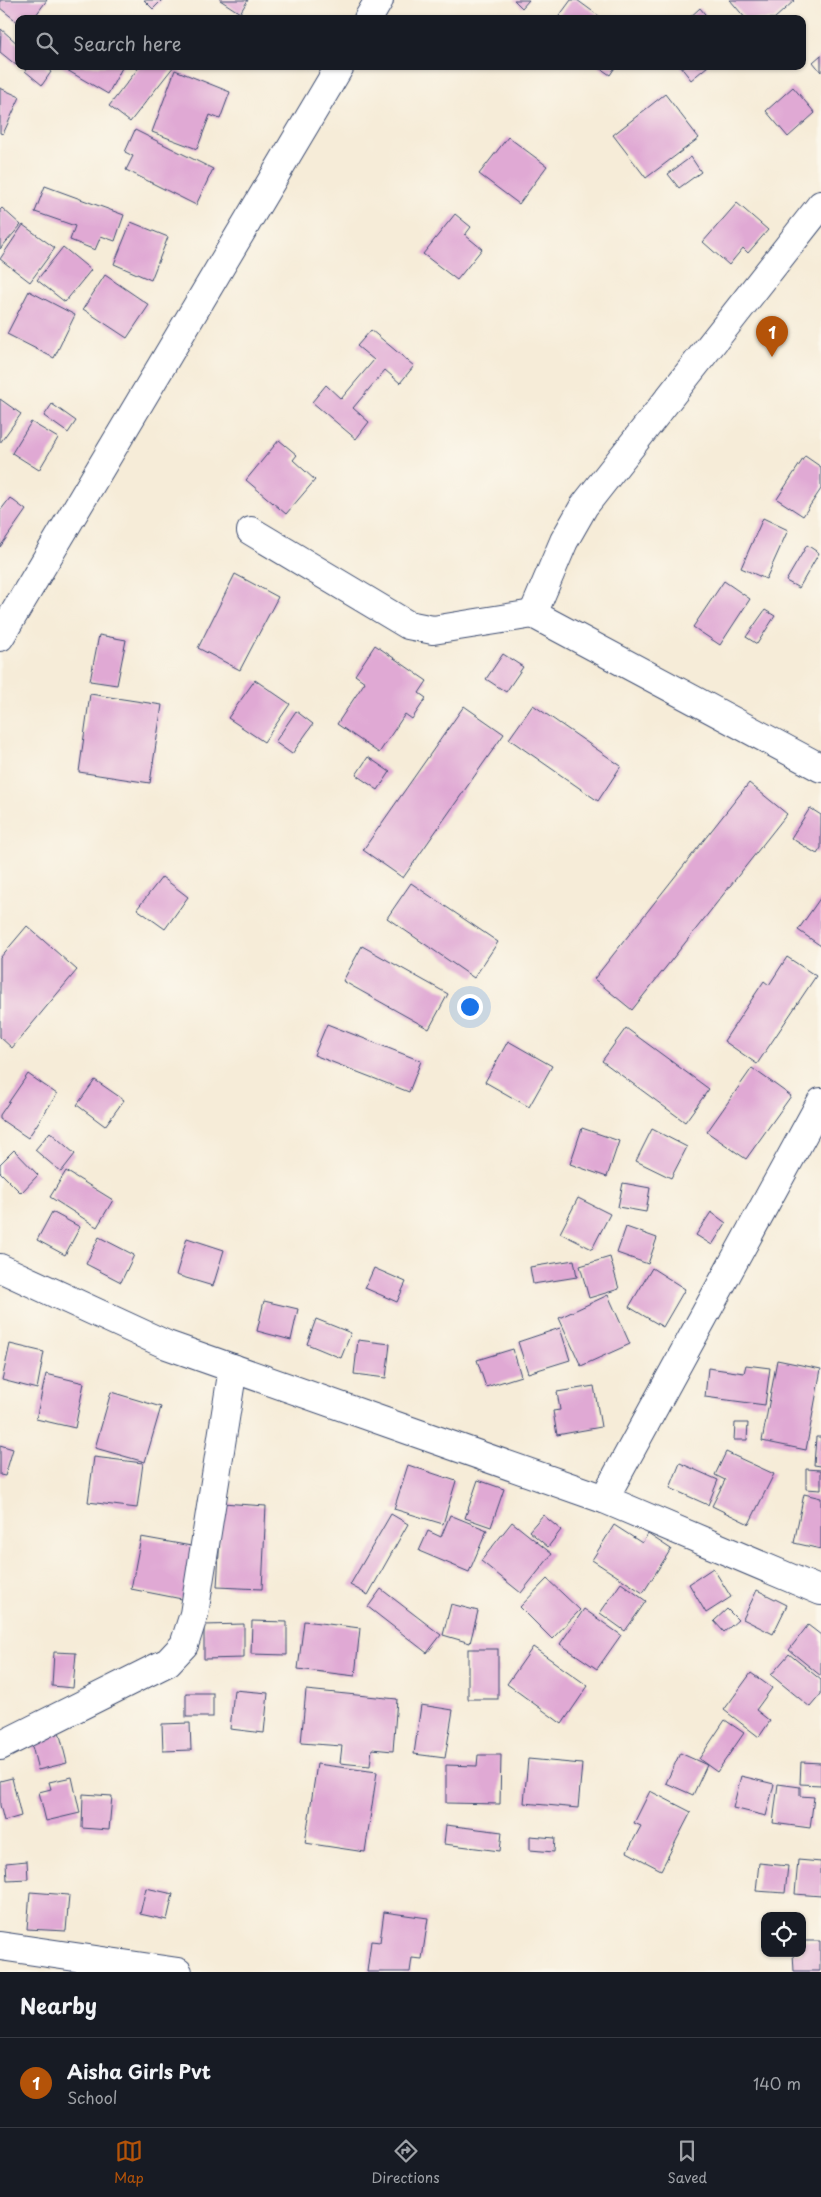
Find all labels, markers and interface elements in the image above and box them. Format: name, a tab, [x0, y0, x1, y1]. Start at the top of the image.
search box	[15, 15, 806, 70]
icon: search	[33, 29, 61, 57]
text: Search here	[73, 29, 182, 57]
pin: 1	[756, 316, 788, 357]
your location	[457, 994, 483, 1020]
map controls	[761, 1912, 806, 1957]
button: locate	[761, 1912, 806, 1957]
text: Nearby	[20, 1989, 97, 2021]
text: Aisha Girls Pvt	[67, 2057, 211, 2085]
text: 1	[32, 2071, 40, 2095]
text: 140 m	[753, 2071, 801, 2095]
text: School	[67, 2085, 117, 2109]
tab: Map	[114, 2137, 144, 2188]
tab: Directions	[372, 2137, 440, 2188]
tab: Saved	[667, 2137, 707, 2188]

